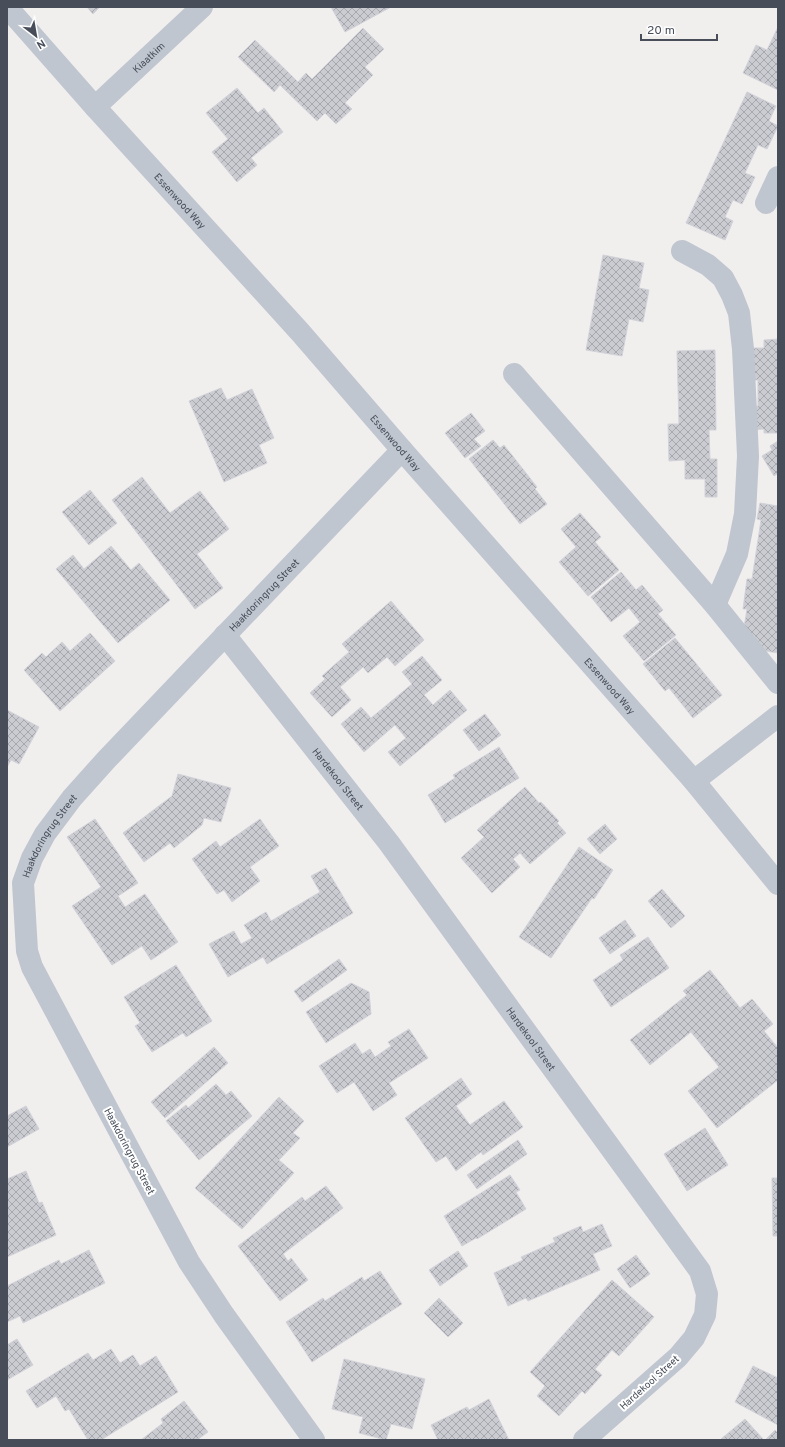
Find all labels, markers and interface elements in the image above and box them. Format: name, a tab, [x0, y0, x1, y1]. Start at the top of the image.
north arrow	[16, 16, 56, 56]
scale bar	[641, 16, 717, 42]
text: 20 m	[647, 23, 675, 39]
text: N	[34, 36, 48, 52]
street label: Kiaatkim	[130, 40, 168, 76]
street label: Essenwood Way	[151, 171, 208, 232]
street label: Essenwood Way	[366, 413, 423, 475]
street label: Haakdoringrug Street	[227, 556, 303, 635]
street label: Essenwood Way	[580, 656, 637, 718]
street label: Hardekool Street	[309, 746, 366, 814]
street label: Haakdoringrug Street	[20, 792, 81, 880]
street label: Hardekool Street	[503, 1005, 558, 1074]
street label: Haakdoringrug Street	[100, 1106, 157, 1197]
street label: Hardekool Street	[618, 1353, 683, 1413]

